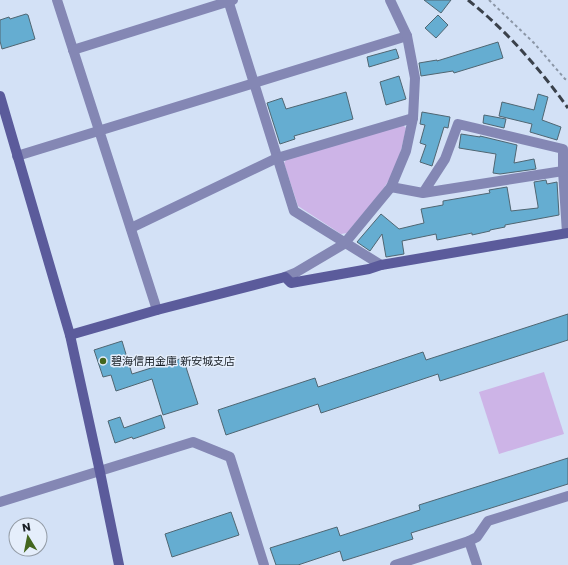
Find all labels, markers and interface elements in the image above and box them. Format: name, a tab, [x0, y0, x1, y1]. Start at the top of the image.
place label: 碧海信用金庫 新安城支店	[111, 353, 235, 369]
marker: 碧海信用金庫 新安城支店	[98, 356, 108, 366]
north arrow	[8, 517, 48, 557]
text: N	[21, 519, 32, 536]

